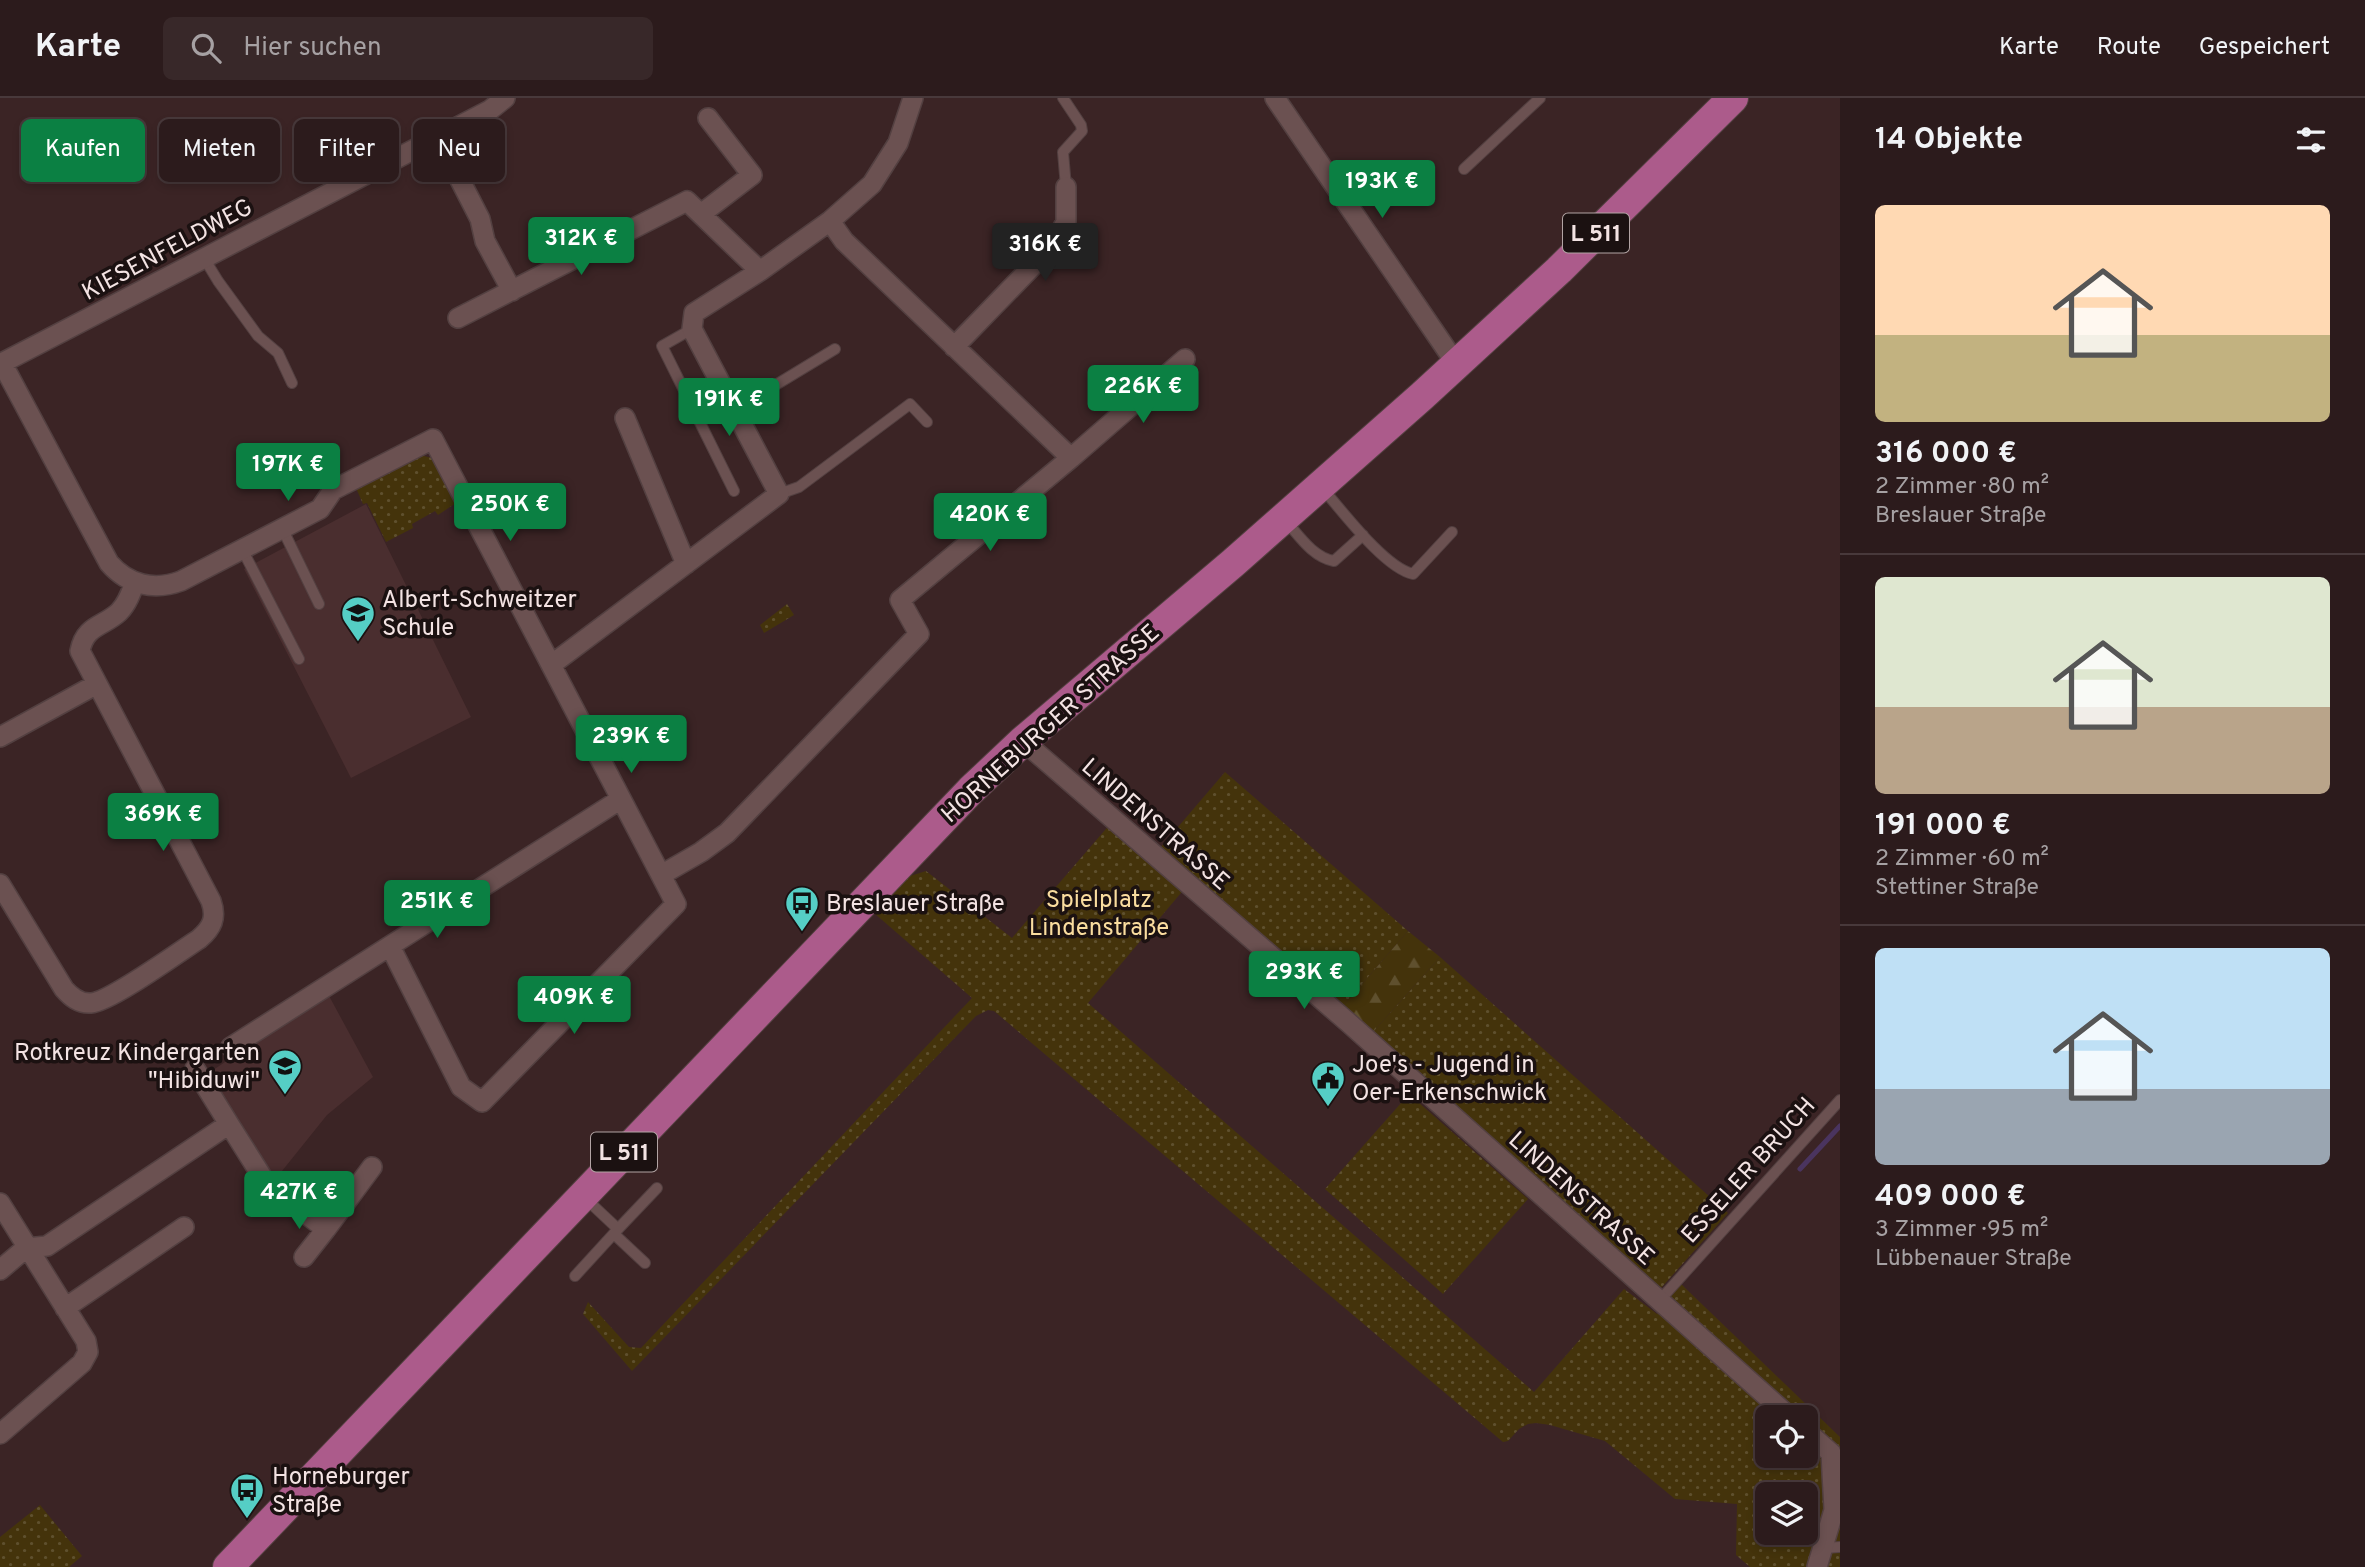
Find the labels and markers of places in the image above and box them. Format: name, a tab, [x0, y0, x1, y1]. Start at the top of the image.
pin: 193K €	[1325, 160, 1439, 220]
pin: 312K €	[524, 218, 638, 277]
pin: 316K €	[988, 223, 1102, 283]
pin: 226K €	[1086, 366, 1200, 425]
pin: 191K €	[672, 378, 786, 438]
pin: 197K €	[231, 444, 345, 503]
pin: 250K €	[453, 484, 567, 543]
pin: 420K €	[933, 494, 1047, 553]
place label: Albert-Schweitzer Schule	[382, 586, 577, 644]
school or university icon: Albert-Schweitzer Schule	[339, 594, 377, 643]
pin: 239K €	[574, 716, 688, 775]
pin: 369K €	[106, 794, 220, 853]
pin: 251K €	[380, 880, 494, 940]
bus stop icon: Breslauer Straße	[783, 884, 821, 933]
place label: Breslauer Straße	[826, 890, 1005, 920]
pin: 293K €	[1247, 951, 1361, 1011]
pin: 409K €	[517, 976, 631, 1036]
place label: Rotkreuz Kindergarten "Hibiduwi"	[14, 1039, 260, 1097]
school or university icon: Rotkreuz Kindergarten "Hibiduwi"	[266, 1047, 304, 1096]
place label: Joe's - Jugend in Oer-Erkenschwick	[1352, 1051, 1547, 1109]
public building icon: Joe's - Jugend in Oer-Erkenschwick	[1309, 1059, 1347, 1108]
pin: 427K €	[242, 1172, 356, 1231]
place label: Horneburger Straße	[272, 1463, 410, 1521]
bus stop icon: Horneburger Straße	[228, 1471, 266, 1520]

